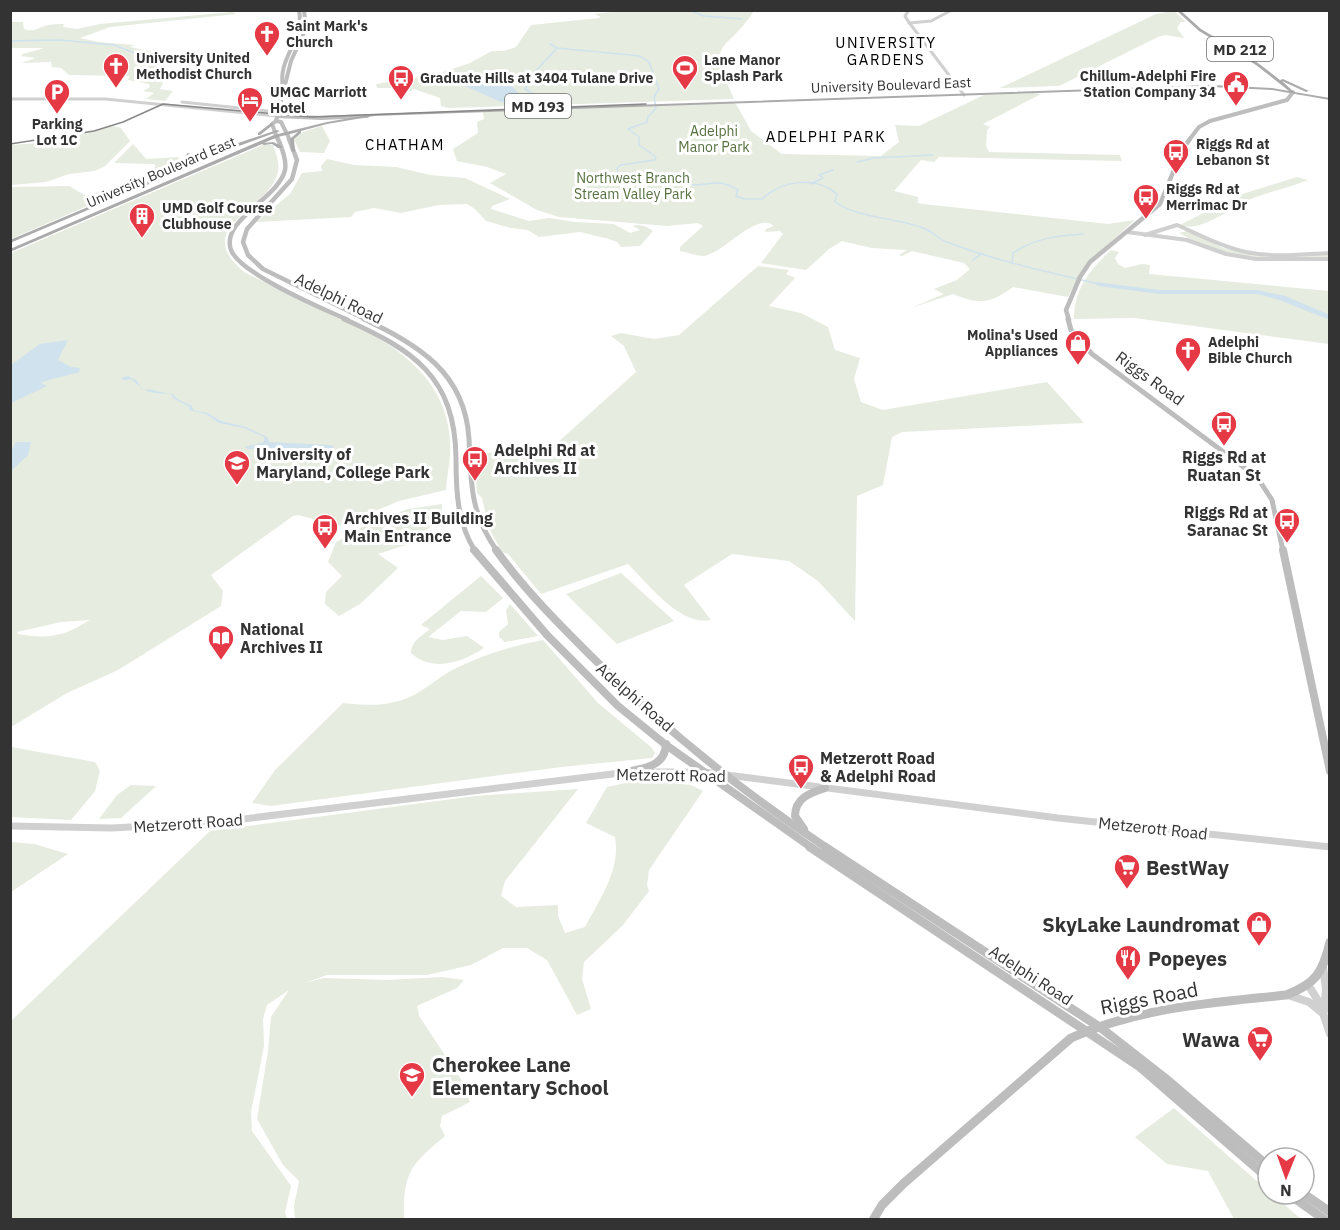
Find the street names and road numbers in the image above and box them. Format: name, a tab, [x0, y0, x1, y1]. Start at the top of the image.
road number: MD 212	[1207, 37, 1273, 61]
street label: University Boulevard East	[811, 73, 972, 97]
road number: MD 193	[505, 94, 571, 118]
street label: University Boulevard East	[84, 132, 238, 212]
street label: Adelphi Road	[292, 268, 386, 328]
street label: Riggs Road	[1112, 347, 1188, 409]
street label: Adelphi Road	[592, 658, 678, 736]
street label: Metzerott Road	[616, 764, 726, 786]
street label: Metzerott Road	[133, 809, 243, 837]
street label: Metzerott Road	[1097, 812, 1209, 844]
street label: Adelphi Road	[985, 941, 1077, 1009]
street label: Riggs Road	[1098, 975, 1200, 1021]

